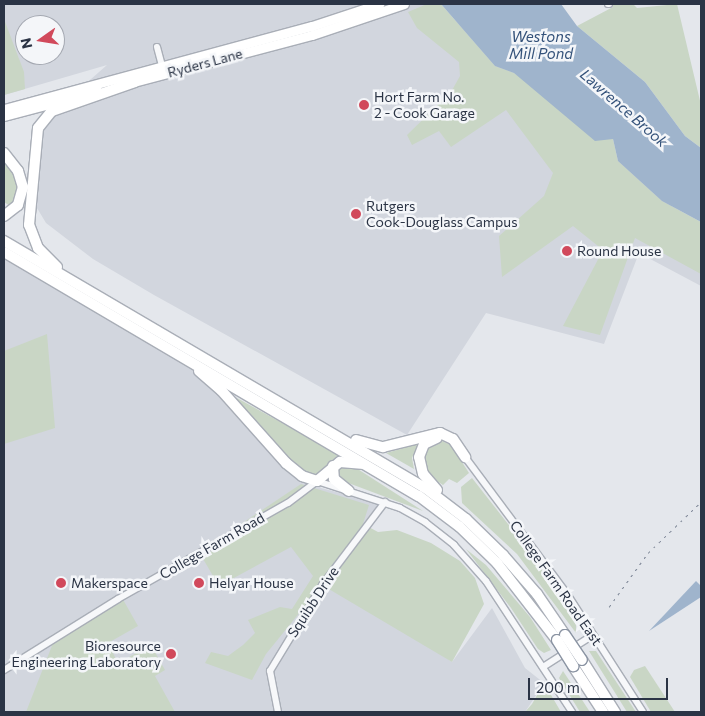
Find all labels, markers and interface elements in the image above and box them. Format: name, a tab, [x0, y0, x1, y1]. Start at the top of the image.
north arrow	[15, 15, 65, 65]
water label: Westons Mill Pond	[509, 27, 573, 62]
text: N	[16, 36, 35, 50]
street label: Ryders Lane	[166, 45, 244, 81]
water label: Lawrence Brook	[577, 65, 671, 151]
place label: Hort Farm No. 2 - Cook Garage	[374, 89, 475, 121]
marker: Hort Farm No. 2 - Cook Garage	[358, 99, 370, 111]
place label: Rutgers Cook-Douglass Campus	[366, 198, 518, 230]
marker: Rutgers Cook-Douglass Campus	[350, 208, 362, 220]
place label: Round House	[577, 243, 661, 259]
marker: Round House	[561, 245, 573, 257]
street label: College Farm Road	[157, 509, 267, 583]
street label: College Farm Road East	[507, 517, 605, 649]
street label: Squibb Drive	[284, 564, 342, 640]
place label: Makerspace	[71, 575, 148, 591]
place label: Helyar House	[209, 575, 294, 591]
marker: Makerspace	[55, 577, 67, 589]
marker: Helyar House	[193, 577, 205, 589]
place label: Bioresource Engineering Laboratory	[12, 638, 161, 670]
marker: Bioresource Engineering Laboratory	[165, 648, 177, 660]
scale bar	[530, 668, 670, 700]
text: 200 m	[536, 678, 580, 696]

